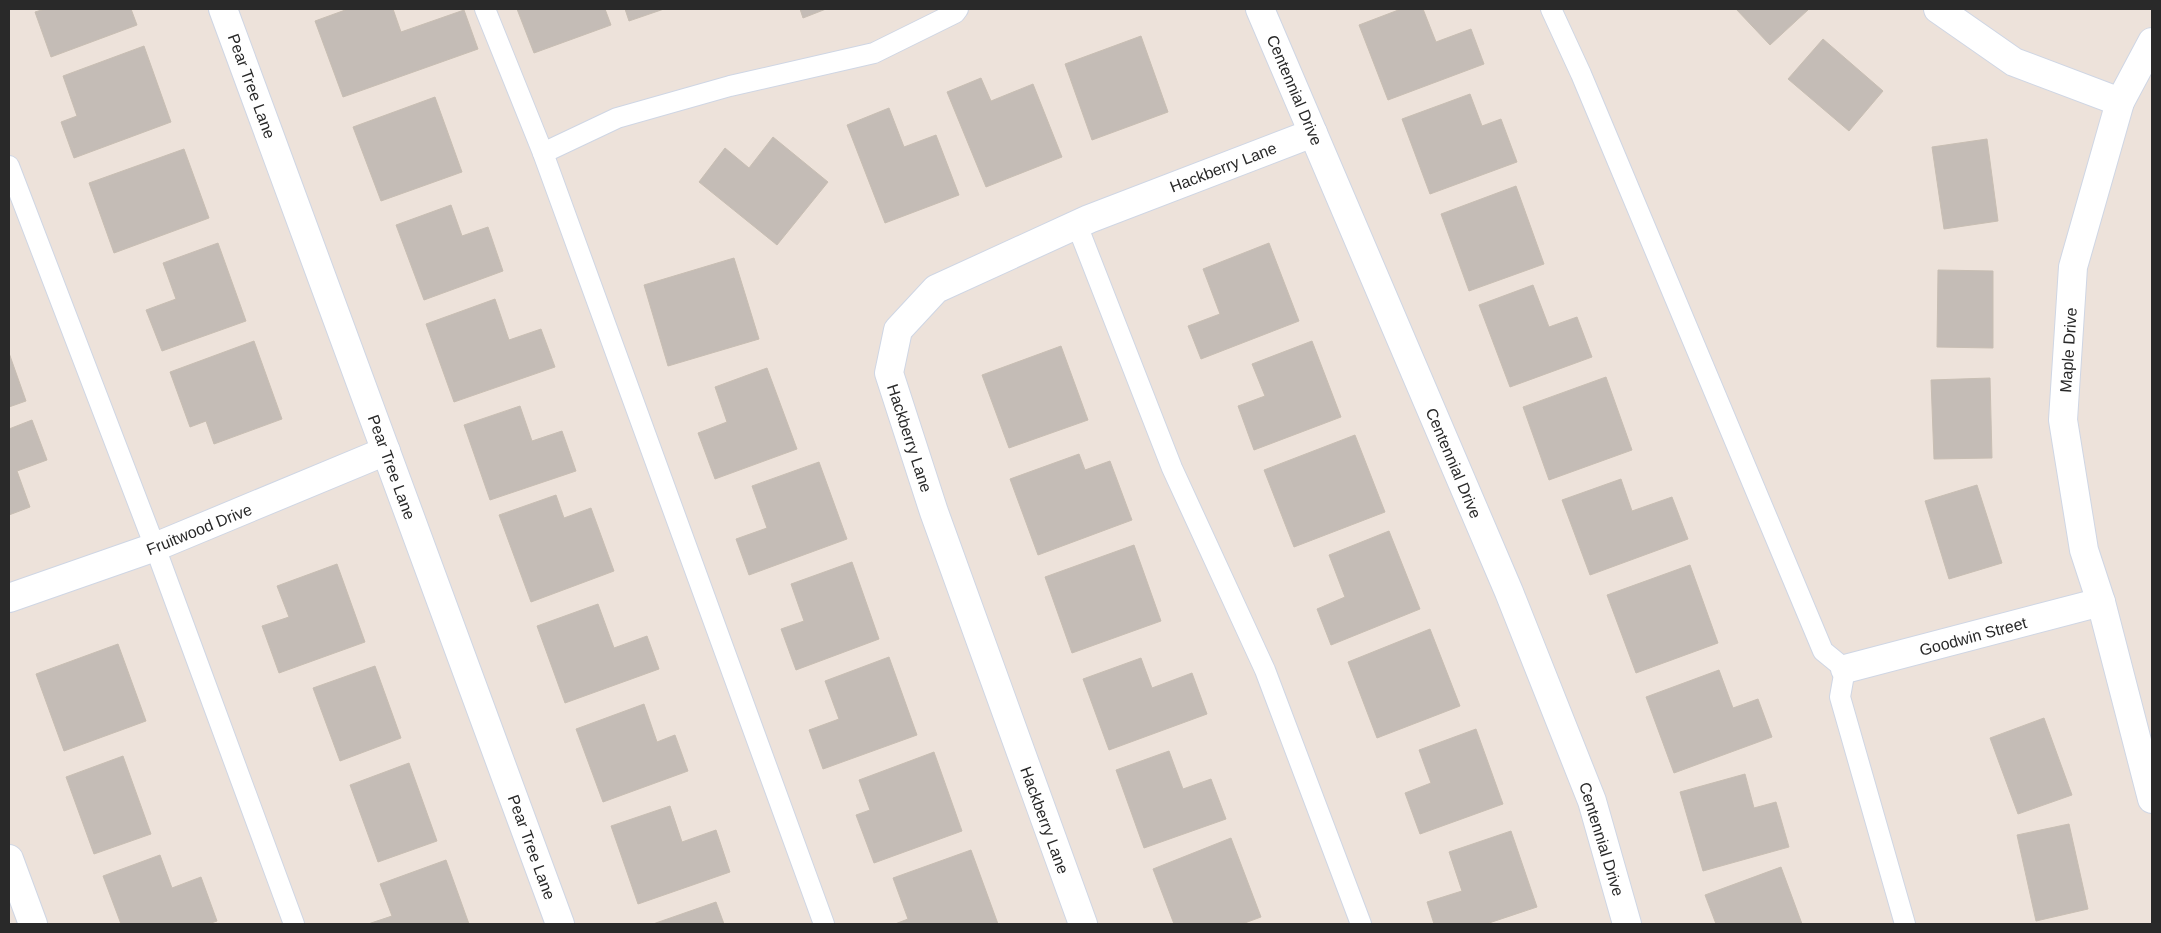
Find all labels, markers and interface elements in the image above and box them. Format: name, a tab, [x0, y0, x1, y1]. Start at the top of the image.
street label: Pear Tree Lane	[225, 31, 278, 141]
street label: Centennial Drive	[1264, 32, 1326, 148]
street label: Hackberry Lane	[1167, 139, 1279, 196]
street label: Maple Drive	[2057, 307, 2080, 393]
street label: Hackberry Lane	[884, 382, 935, 495]
street label: Centennial Drive	[1423, 405, 1485, 521]
street label: Pear Tree Lane	[365, 412, 418, 522]
street label: Fruitwood Drive	[144, 501, 254, 558]
street label: Goodwin Street	[1918, 614, 2029, 659]
street label: Hackberry Lane	[1017, 764, 1072, 876]
street label: Centennial Drive	[1576, 780, 1627, 898]
street label: Pear Tree Lane	[505, 792, 558, 902]

